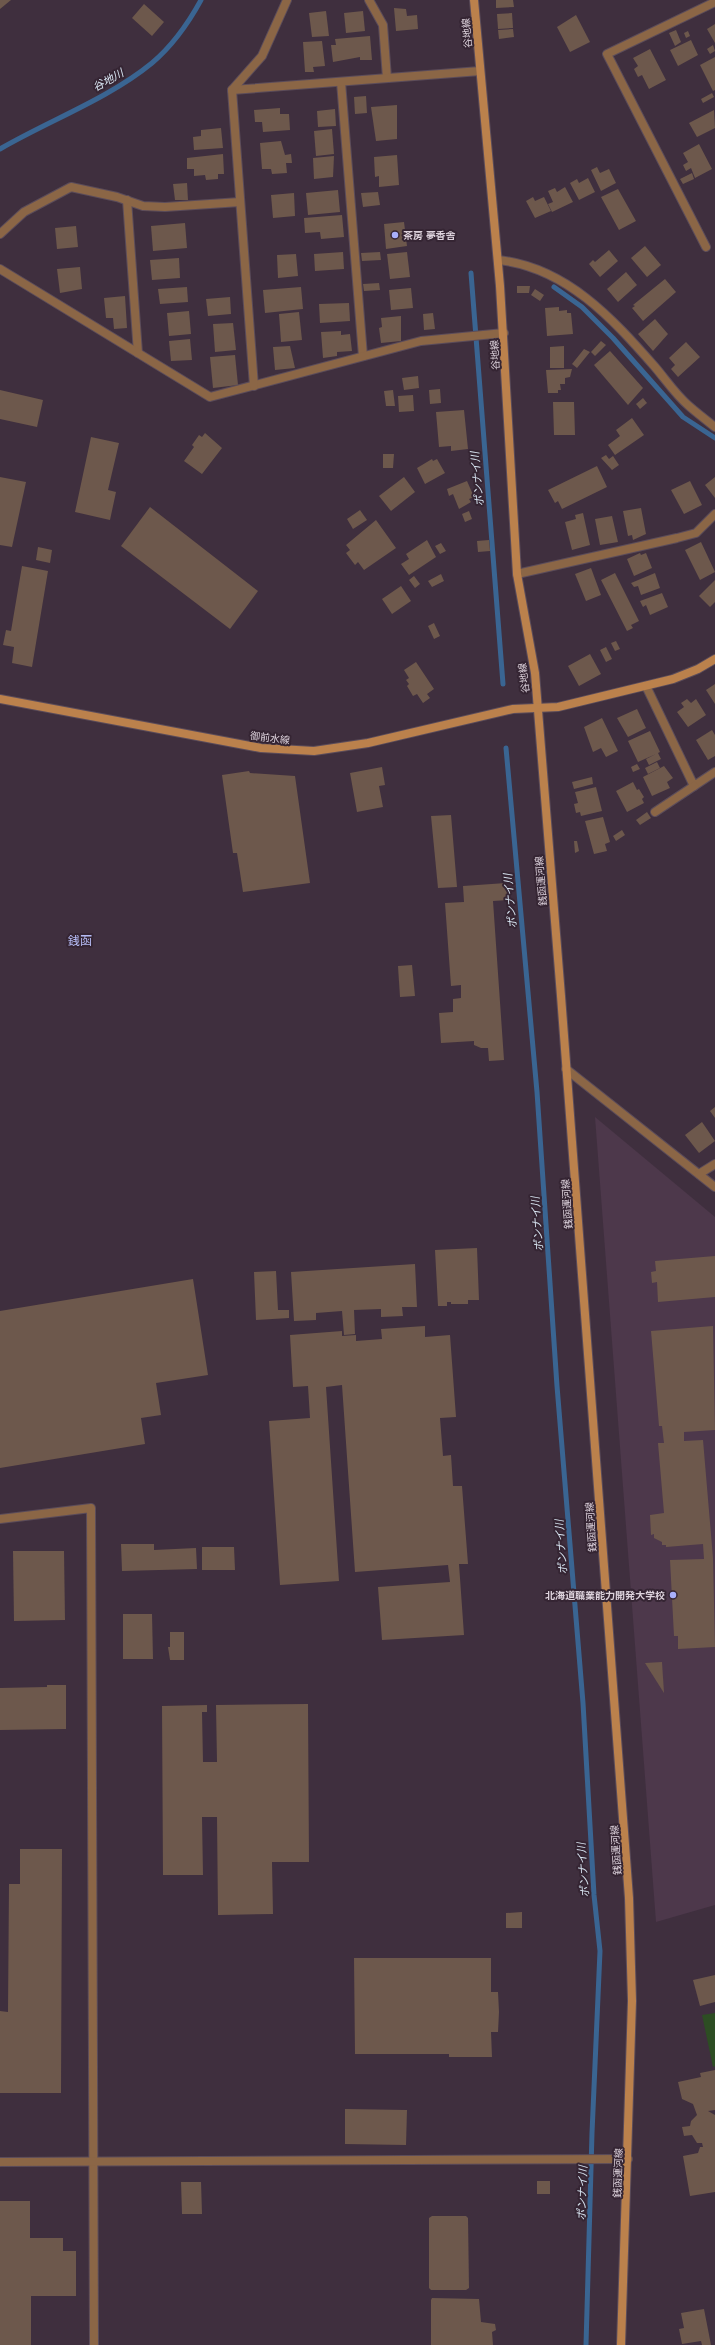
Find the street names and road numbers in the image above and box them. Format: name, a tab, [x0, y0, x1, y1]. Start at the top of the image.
street label: 谷地線	[459, 17, 475, 49]
street label: 谷地線	[488, 340, 502, 370]
street label: 谷地線	[516, 662, 532, 694]
street label: 御前水線	[249, 729, 291, 747]
street label: 銭函運河線	[532, 856, 550, 906]
street label: 銭函運河線	[559, 1179, 575, 1229]
street label: 銭函運河線	[583, 1502, 599, 1552]
street label: 銭函運河線	[608, 1825, 624, 1875]
street label: 銭函運河線	[611, 2148, 625, 2198]

